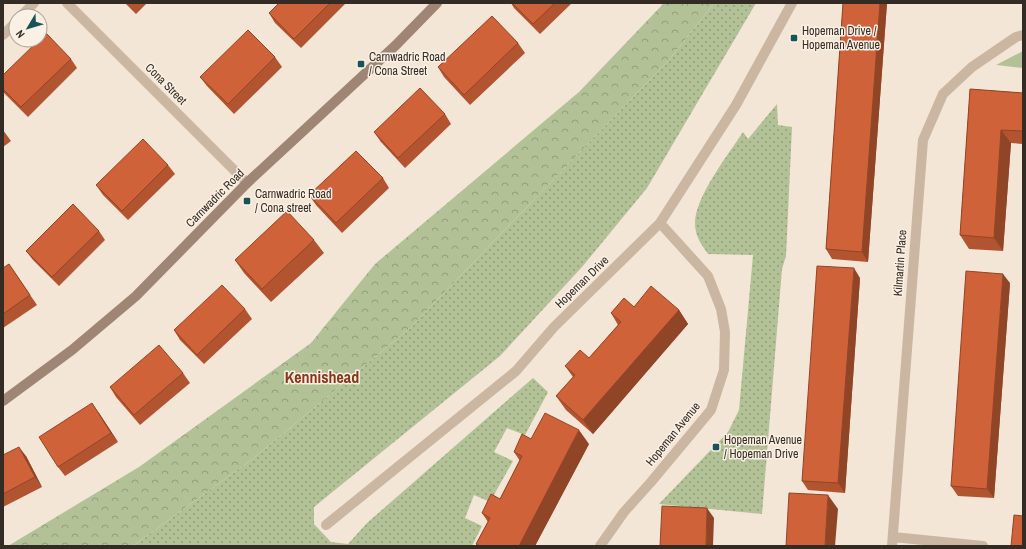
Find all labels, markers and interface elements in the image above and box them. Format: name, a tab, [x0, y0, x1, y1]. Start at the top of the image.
north arrow	[8, 8, 48, 48]
place label: Hopeman Drive / Hopeman Avenue	[802, 23, 880, 53]
text: N	[13, 27, 28, 41]
marker: Hopeman Drive / Hopeman Avenue	[789, 33, 799, 43]
place label: Carnwadric Road / Cona Street	[369, 49, 446, 79]
marker: Carnwadric Road / Cona Street	[356, 59, 366, 69]
street label: Cona Street	[142, 60, 190, 108]
street label: Carnwadric Road	[182, 165, 248, 231]
place label: Carnwadric Road / Cona street	[255, 186, 332, 216]
marker: Carnwadric Road / Cona street	[242, 196, 252, 206]
street label: Kilmartin Place	[890, 229, 910, 297]
street label: Hopeman Drive	[552, 252, 612, 312]
district label: Kennishead	[285, 366, 359, 388]
street label: Hopeman Avenue	[642, 399, 704, 469]
place label: Hopeman Avenue / Hopeman Drive	[724, 432, 802, 462]
marker: Hopeman Avenue / Hopeman Drive	[711, 442, 721, 452]

